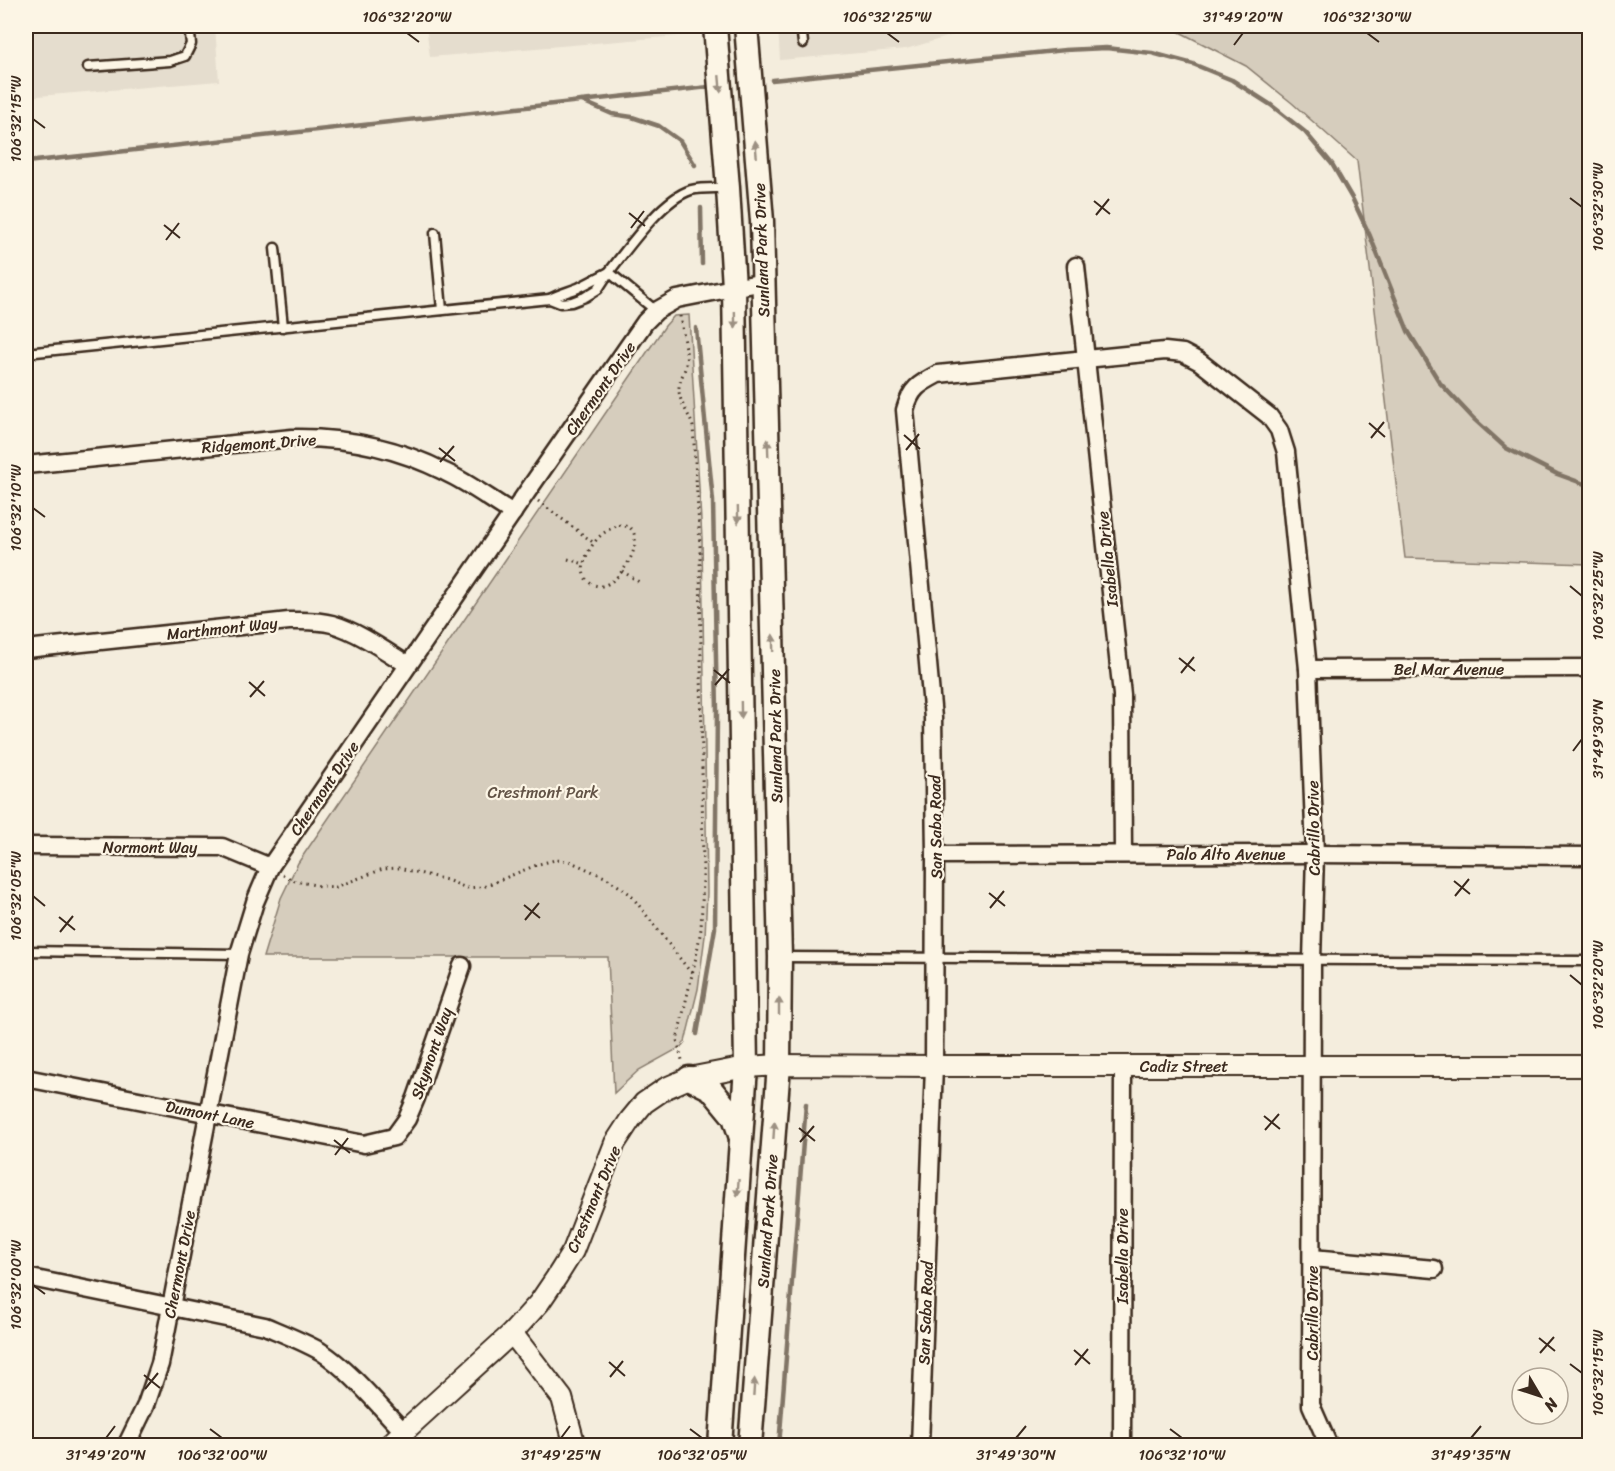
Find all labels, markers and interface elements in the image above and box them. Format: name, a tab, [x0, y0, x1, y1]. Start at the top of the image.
text: 106°32'20"W	[362, 4, 452, 30]
text: 106°32'25"W	[843, 4, 932, 30]
text: 31°49'20"N	[1203, 4, 1284, 30]
text: 106°32'30"W	[1323, 4, 1412, 30]
one-way arrow	[715, 74, 725, 93]
text: 106°32'15"W	[3, 75, 29, 162]
one-way arrow	[751, 139, 761, 158]
text: 106°32'30"W	[1585, 162, 1611, 251]
street label: Sunland Park Drive	[745, 182, 778, 318]
one-way arrow	[730, 311, 739, 330]
street label: Chermont Drive	[557, 335, 644, 441]
street label: Ridgemont Drive	[201, 425, 317, 462]
one-way arrow	[763, 439, 772, 458]
text: 106°32'10"W	[3, 464, 29, 552]
one-way arrow	[733, 506, 743, 525]
street label: Isabella Drive	[1088, 510, 1127, 609]
text: 106°32'25"W	[1585, 551, 1611, 640]
street label: Marthmont Way	[165, 608, 280, 649]
one-way arrow	[768, 634, 778, 653]
street label: Bel Mar Avenue	[1394, 655, 1504, 684]
street label: Sunland Park Drive	[760, 669, 791, 803]
text: 31°49'30"N	[1585, 699, 1611, 779]
one-way arrow	[736, 701, 746, 720]
street label: Chermont Drive	[282, 735, 367, 842]
street label: San Saba Road	[920, 773, 951, 879]
park label: Crestmont Park	[487, 778, 599, 807]
street label: Cabrillo Drive	[1298, 780, 1329, 876]
street label: Normont Way	[103, 833, 198, 862]
street label: Palo Alto Avenue	[1166, 840, 1286, 869]
text: 106°32'05"W	[3, 851, 29, 941]
text: 106°32'20"W	[1585, 940, 1611, 1030]
one-way arrow	[775, 997, 784, 1016]
street label: Skymont Way	[402, 1002, 461, 1103]
street label: Cadiz Street	[1140, 1052, 1228, 1081]
street label: Dumont Lane	[163, 1092, 257, 1137]
one-way arrow	[769, 1120, 779, 1139]
street label: Crestmont Drive	[558, 1141, 629, 1258]
street label: Sunland Park Drive	[748, 1153, 787, 1289]
one-way arrow	[733, 1179, 743, 1198]
street label: Chermont Drive	[155, 1208, 204, 1321]
street label: Isabella Drive	[1108, 1208, 1137, 1305]
text: 106°32'00"W	[3, 1240, 29, 1330]
street label: San Saba Road	[909, 1259, 942, 1365]
street label: Cabrillo Drive	[1298, 1265, 1327, 1361]
text: 106°32'15"W	[1585, 1329, 1611, 1416]
north arrow	[1510, 1366, 1570, 1426]
one-way arrow	[750, 1378, 759, 1397]
text: N	[1536, 1391, 1567, 1419]
text: 31°49'20"N	[66, 1442, 147, 1468]
text: 106°32'00"W	[177, 1442, 267, 1468]
text: 31°49'25"N	[521, 1442, 601, 1468]
text: 106°32'05"W	[657, 1442, 747, 1468]
text: 31°49'30"N	[976, 1442, 1056, 1468]
text: 106°32'10"W	[1138, 1442, 1226, 1468]
text: 31°49'35"N	[1431, 1442, 1511, 1468]

